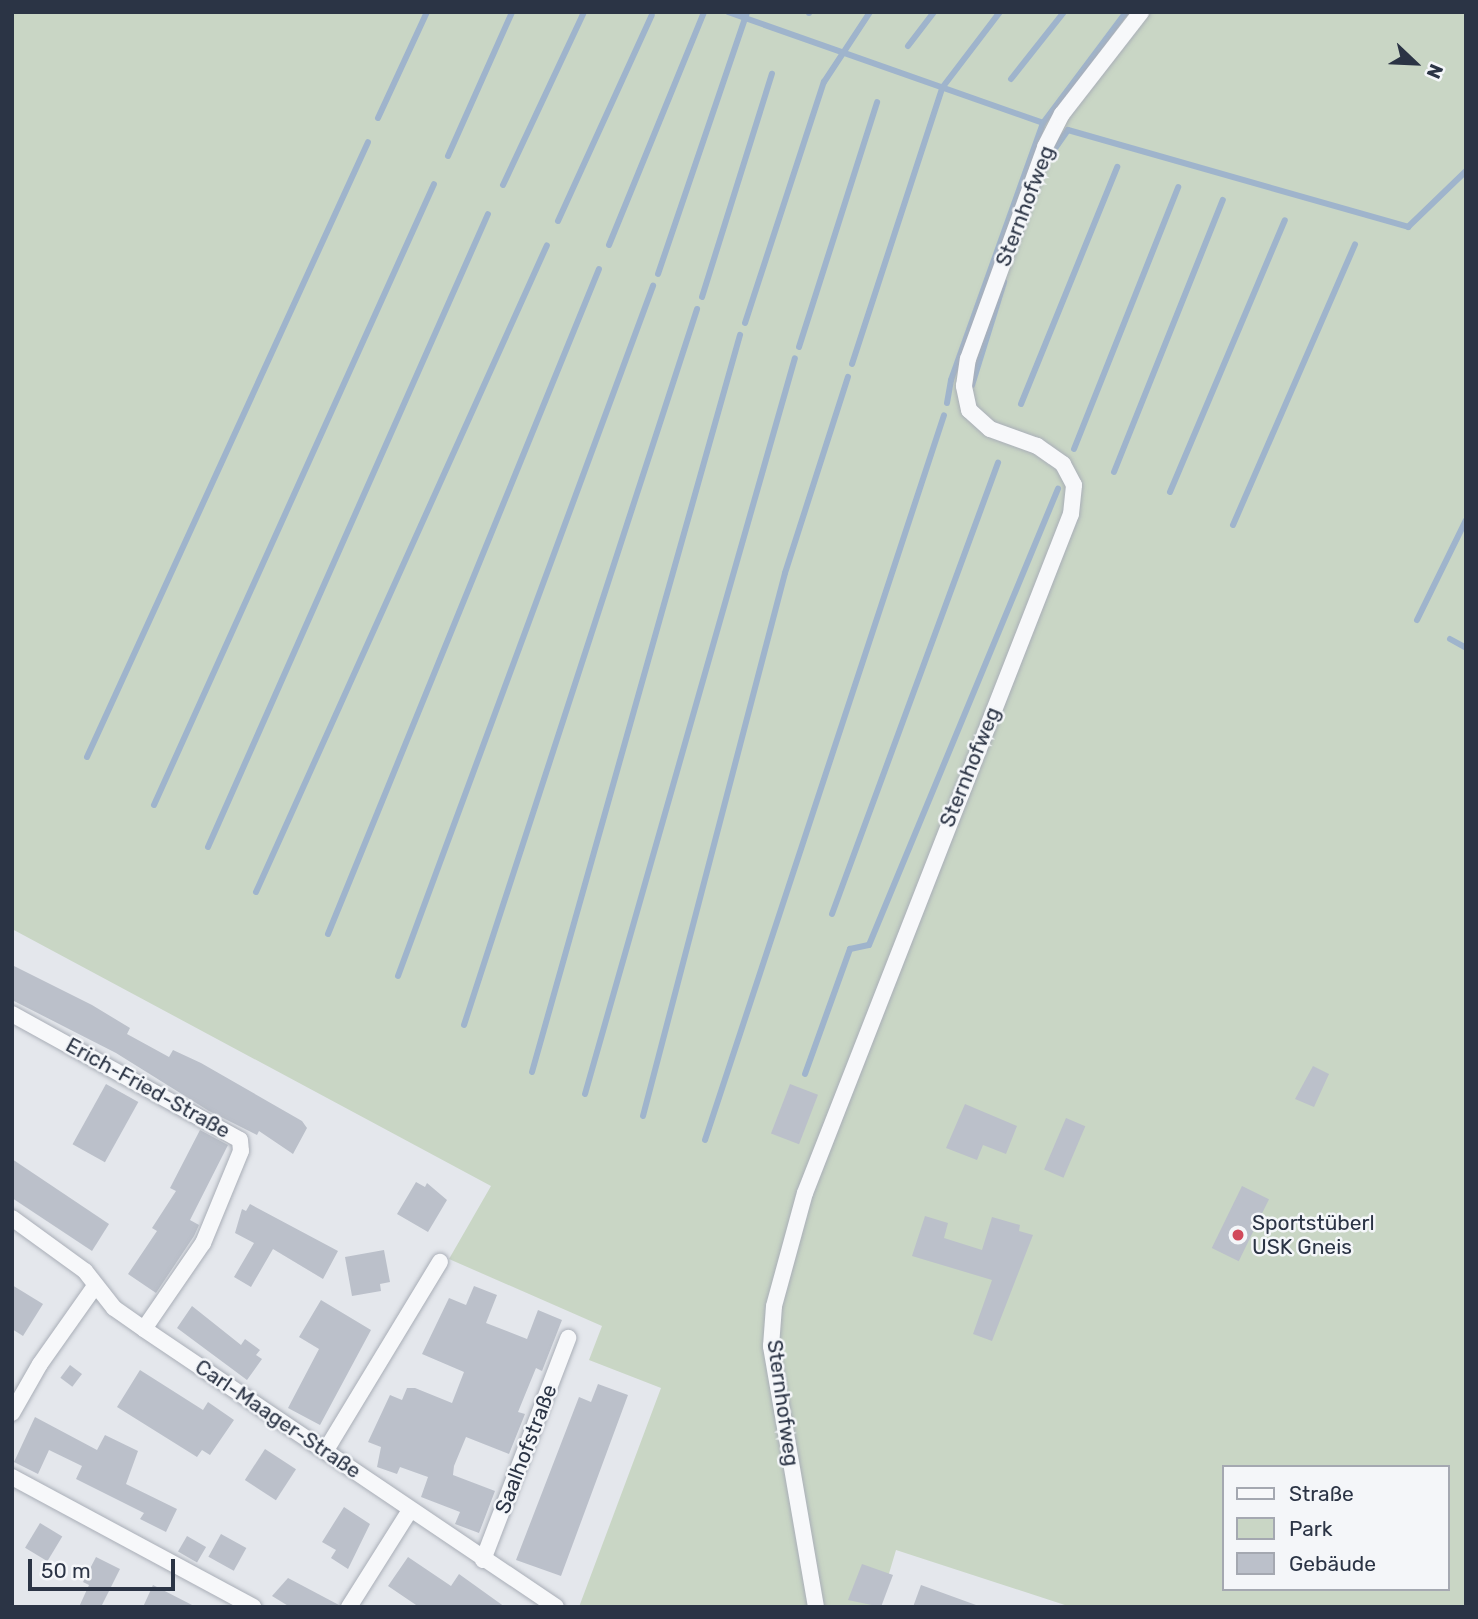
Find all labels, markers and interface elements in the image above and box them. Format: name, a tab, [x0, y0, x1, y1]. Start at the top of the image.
north arrow	[1380, 28, 1450, 98]
text: N	[1422, 61, 1448, 82]
street label: Sternhofweg	[990, 142, 1060, 270]
street label: Sternhofweg	[934, 703, 1006, 831]
street label: Erich-Fried-Straße	[61, 1032, 235, 1144]
place label: Sportstüberl USK Gneis	[1252, 1210, 1375, 1260]
marker: Sportstüberl USK Gneis	[1230, 1227, 1246, 1243]
street label: Sternhofweg	[762, 1338, 804, 1468]
street label: Carl-Maager-Straße	[190, 1354, 366, 1484]
street label: Saalhofstraße	[490, 1381, 562, 1517]
legend	[1222, 1465, 1450, 1591]
text: Straße	[1289, 1481, 1354, 1506]
text: Park	[1289, 1516, 1333, 1541]
scale bar	[32, 1546, 178, 1590]
text: Gebäude	[1289, 1551, 1376, 1576]
text: 50 m	[41, 1558, 91, 1583]

